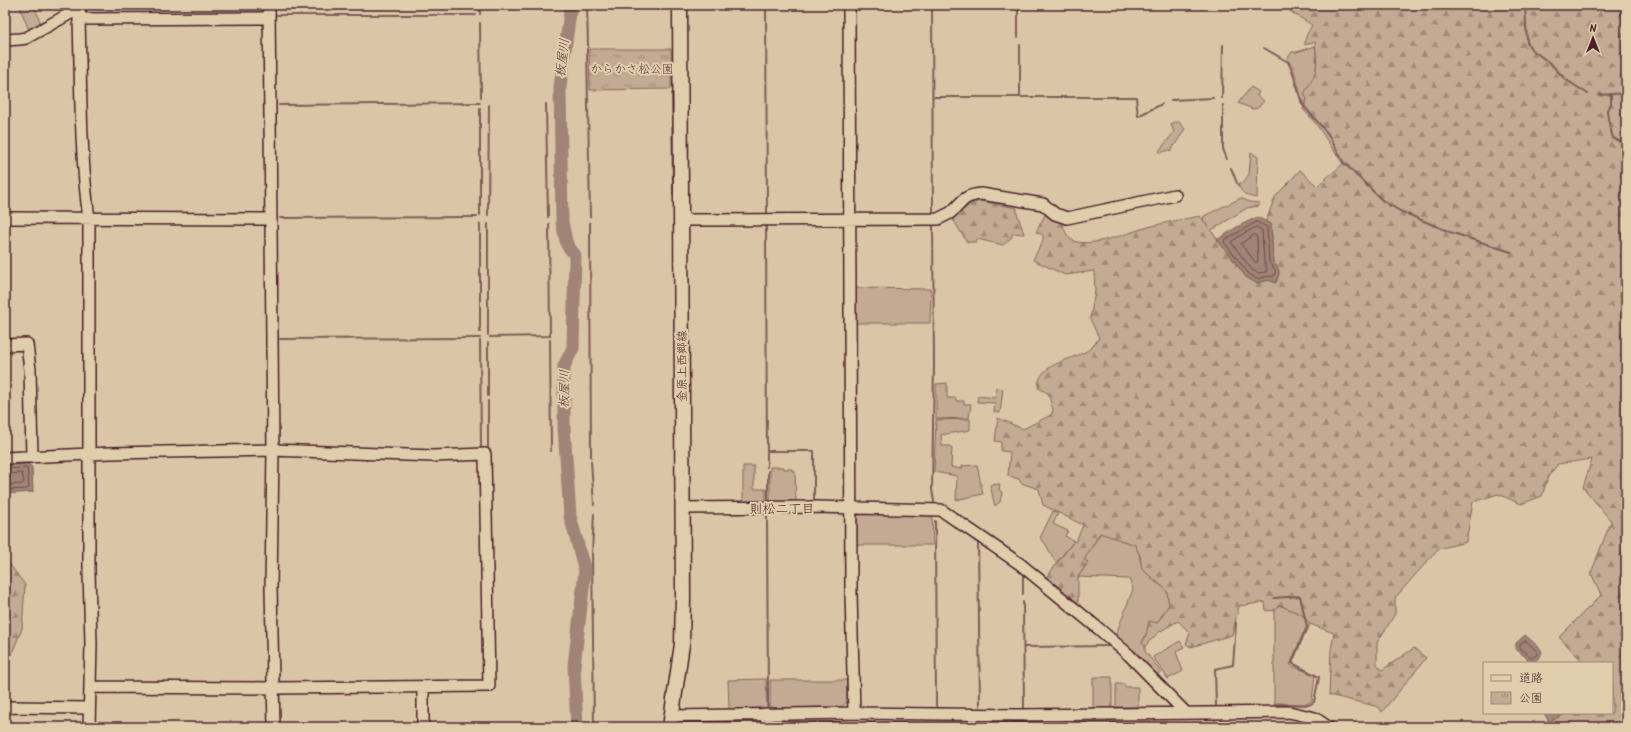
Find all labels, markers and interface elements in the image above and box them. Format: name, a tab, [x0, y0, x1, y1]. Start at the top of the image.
north arrow	[1573, 18, 1613, 58]
text: N	[1590, 20, 1597, 38]
water label: 板屋川	[550, 37, 576, 79]
park label: からかさ松公園	[590, 60, 674, 79]
street label: 金原上西郷線	[673, 330, 692, 402]
water label: 板屋川	[554, 369, 576, 409]
district label: 則松二丁目	[749, 499, 815, 520]
legend	[1483, 662, 1613, 714]
text: 道路	[1519, 669, 1543, 688]
text: 公園	[1519, 689, 1543, 708]

